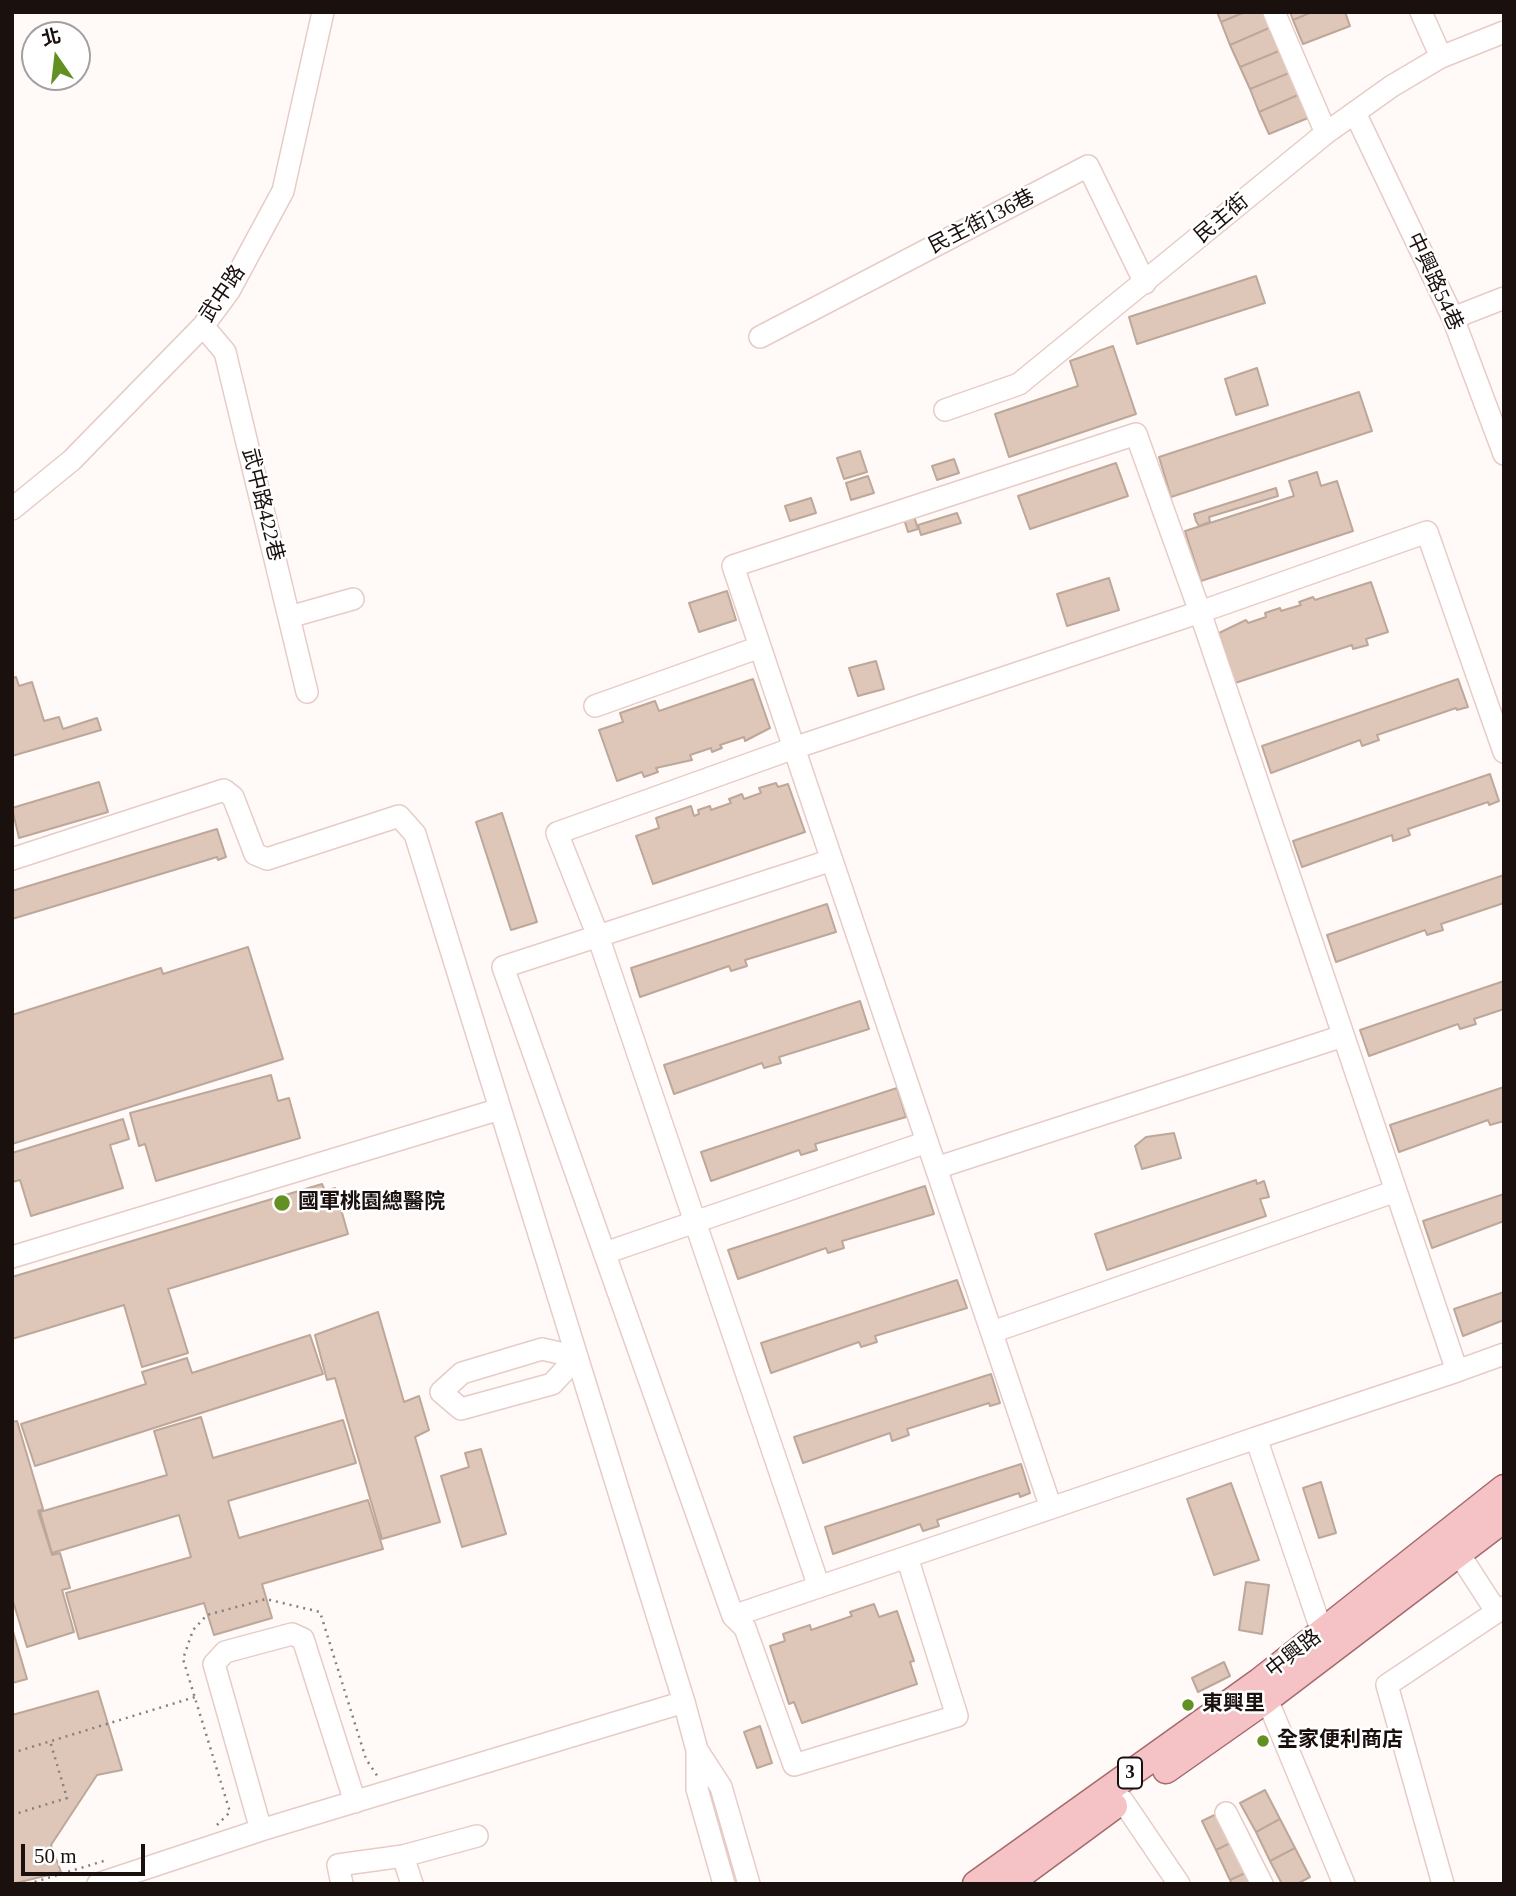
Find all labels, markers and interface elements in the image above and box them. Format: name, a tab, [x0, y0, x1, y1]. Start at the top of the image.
north arrow	[21, 21, 91, 91]
text: 北	[40, 25, 63, 50]
street label: 民主街136巷	[925, 185, 1039, 259]
street label: 民主街	[1190, 189, 1254, 249]
street label: 中興路54巷	[1400, 229, 1468, 335]
street label: 武中路	[195, 261, 251, 327]
street label: 武中路422巷	[236, 446, 288, 564]
place label: 國軍桃園總醫院	[298, 1190, 445, 1216]
marker: 國軍桃園總醫院	[272, 1193, 292, 1213]
street label: 中興路	[1261, 1625, 1327, 1683]
place label: 東興里	[1202, 1692, 1265, 1718]
marker: 東興里	[1180, 1697, 1196, 1713]
place label: 全家便利商店	[1277, 1728, 1403, 1754]
marker: 全家便利商店	[1255, 1733, 1271, 1749]
road number: 3	[1118, 1758, 1142, 1788]
scale bar	[24, 1829, 149, 1873]
text: 50 m	[34, 1844, 77, 1868]

